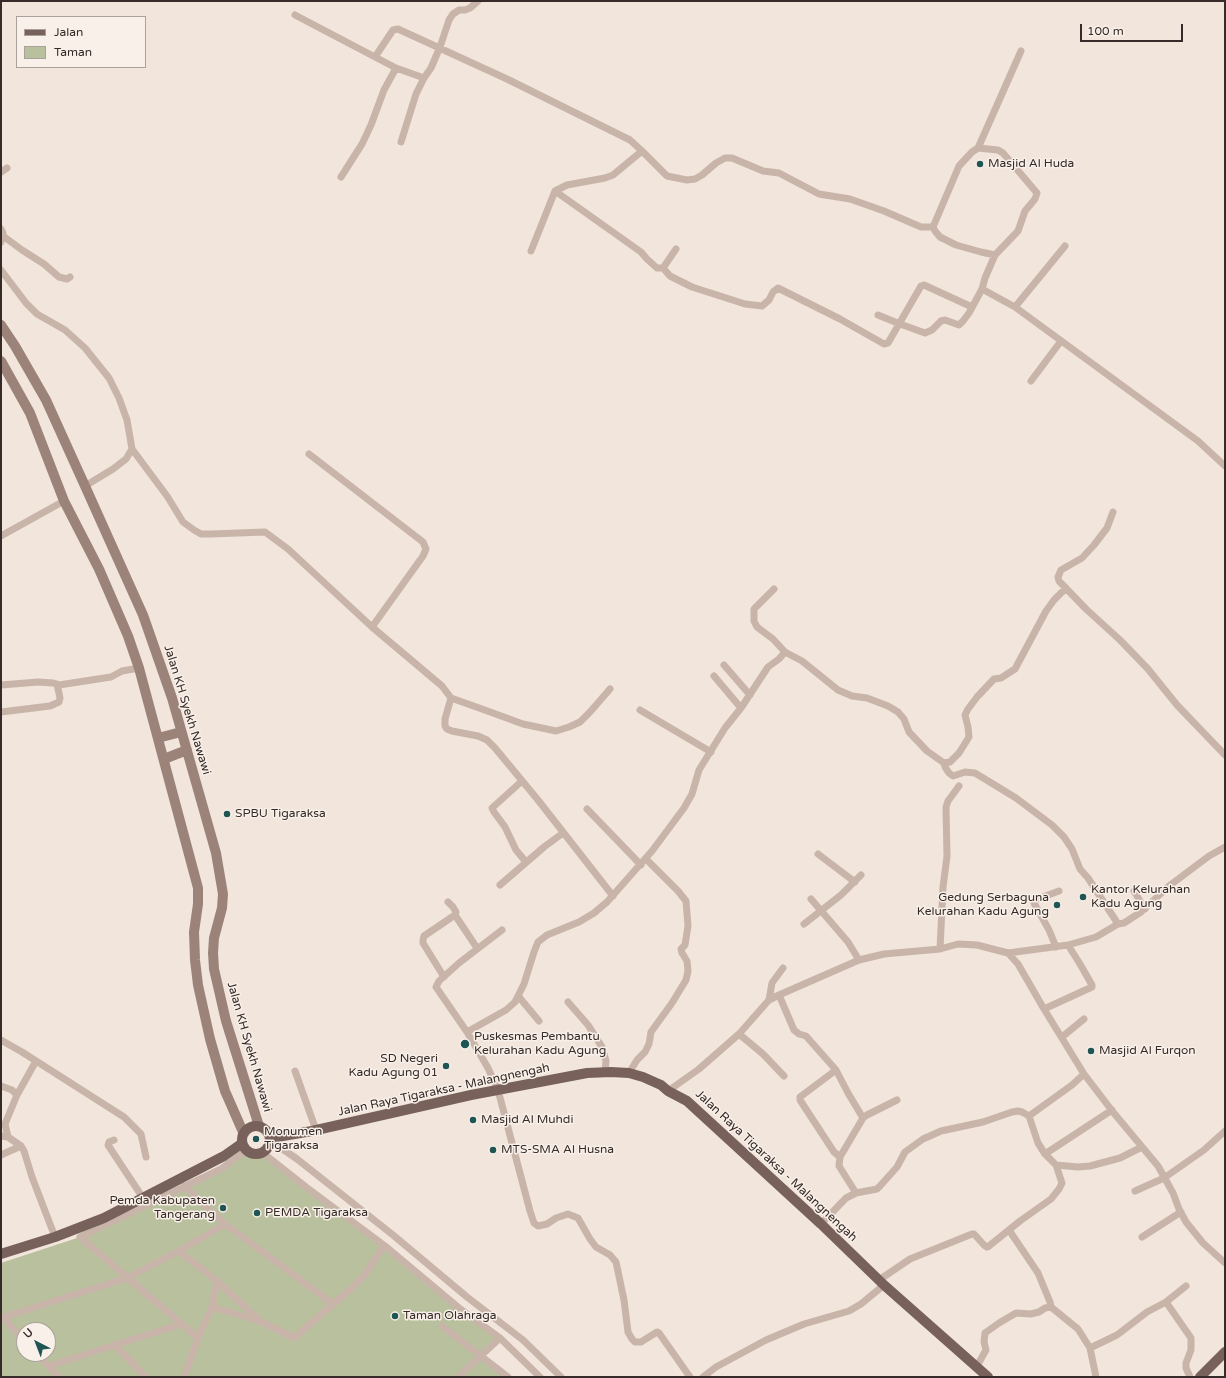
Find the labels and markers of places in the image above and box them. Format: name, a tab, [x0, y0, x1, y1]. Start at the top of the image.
place label: Masjid Al Huda	[988, 157, 1074, 171]
marker: Masjid Al Huda	[975, 159, 985, 169]
place label: SPBU Tigaraksa	[235, 807, 326, 821]
marker: SPBU Tigaraksa	[222, 809, 232, 819]
place label: Kantor Kelurahan Kadu Agung	[1091, 883, 1190, 911]
place label: Gedung Serbaguna Kelurahan Kadu Agung	[917, 891, 1049, 919]
marker: Kantor Kelurahan Kadu Agung	[1078, 892, 1088, 902]
marker: Gedung Serbaguna Kelurahan Kadu Agung	[1052, 900, 1062, 910]
place label: Puskesmas Pembantu Kelurahan Kadu Agung	[474, 1030, 606, 1058]
marker: Puskesmas Pembantu Kelurahan Kadu Agung	[459, 1038, 471, 1050]
place label: Masjid Al Furqon	[1099, 1044, 1196, 1058]
marker: Masjid Al Furqon	[1086, 1046, 1096, 1056]
place label: SD Negeri Kadu Agung 01	[348, 1052, 438, 1080]
marker: SD Negeri Kadu Agung 01	[441, 1061, 451, 1071]
place label: Masjid Al Muhdi	[481, 1113, 573, 1127]
marker: Masjid Al Muhdi	[468, 1115, 478, 1125]
place label: Monumen Tigaraksa	[264, 1125, 322, 1153]
marker: Monumen Tigaraksa	[251, 1134, 261, 1144]
place label: MTS-SMA Al Husna	[501, 1143, 614, 1157]
marker: MTS-SMA Al Husna	[488, 1145, 498, 1155]
place label: Pemda Kabupaten Tangerang	[109, 1194, 215, 1222]
marker: Pemda Kabupaten Tangerang	[218, 1203, 228, 1213]
place label: PEMDA Tigaraksa	[265, 1206, 368, 1220]
marker: PEMDA Tigaraksa	[252, 1208, 262, 1218]
place label: Taman Olahraga	[403, 1309, 497, 1323]
marker: Taman Olahraga	[390, 1311, 400, 1321]

